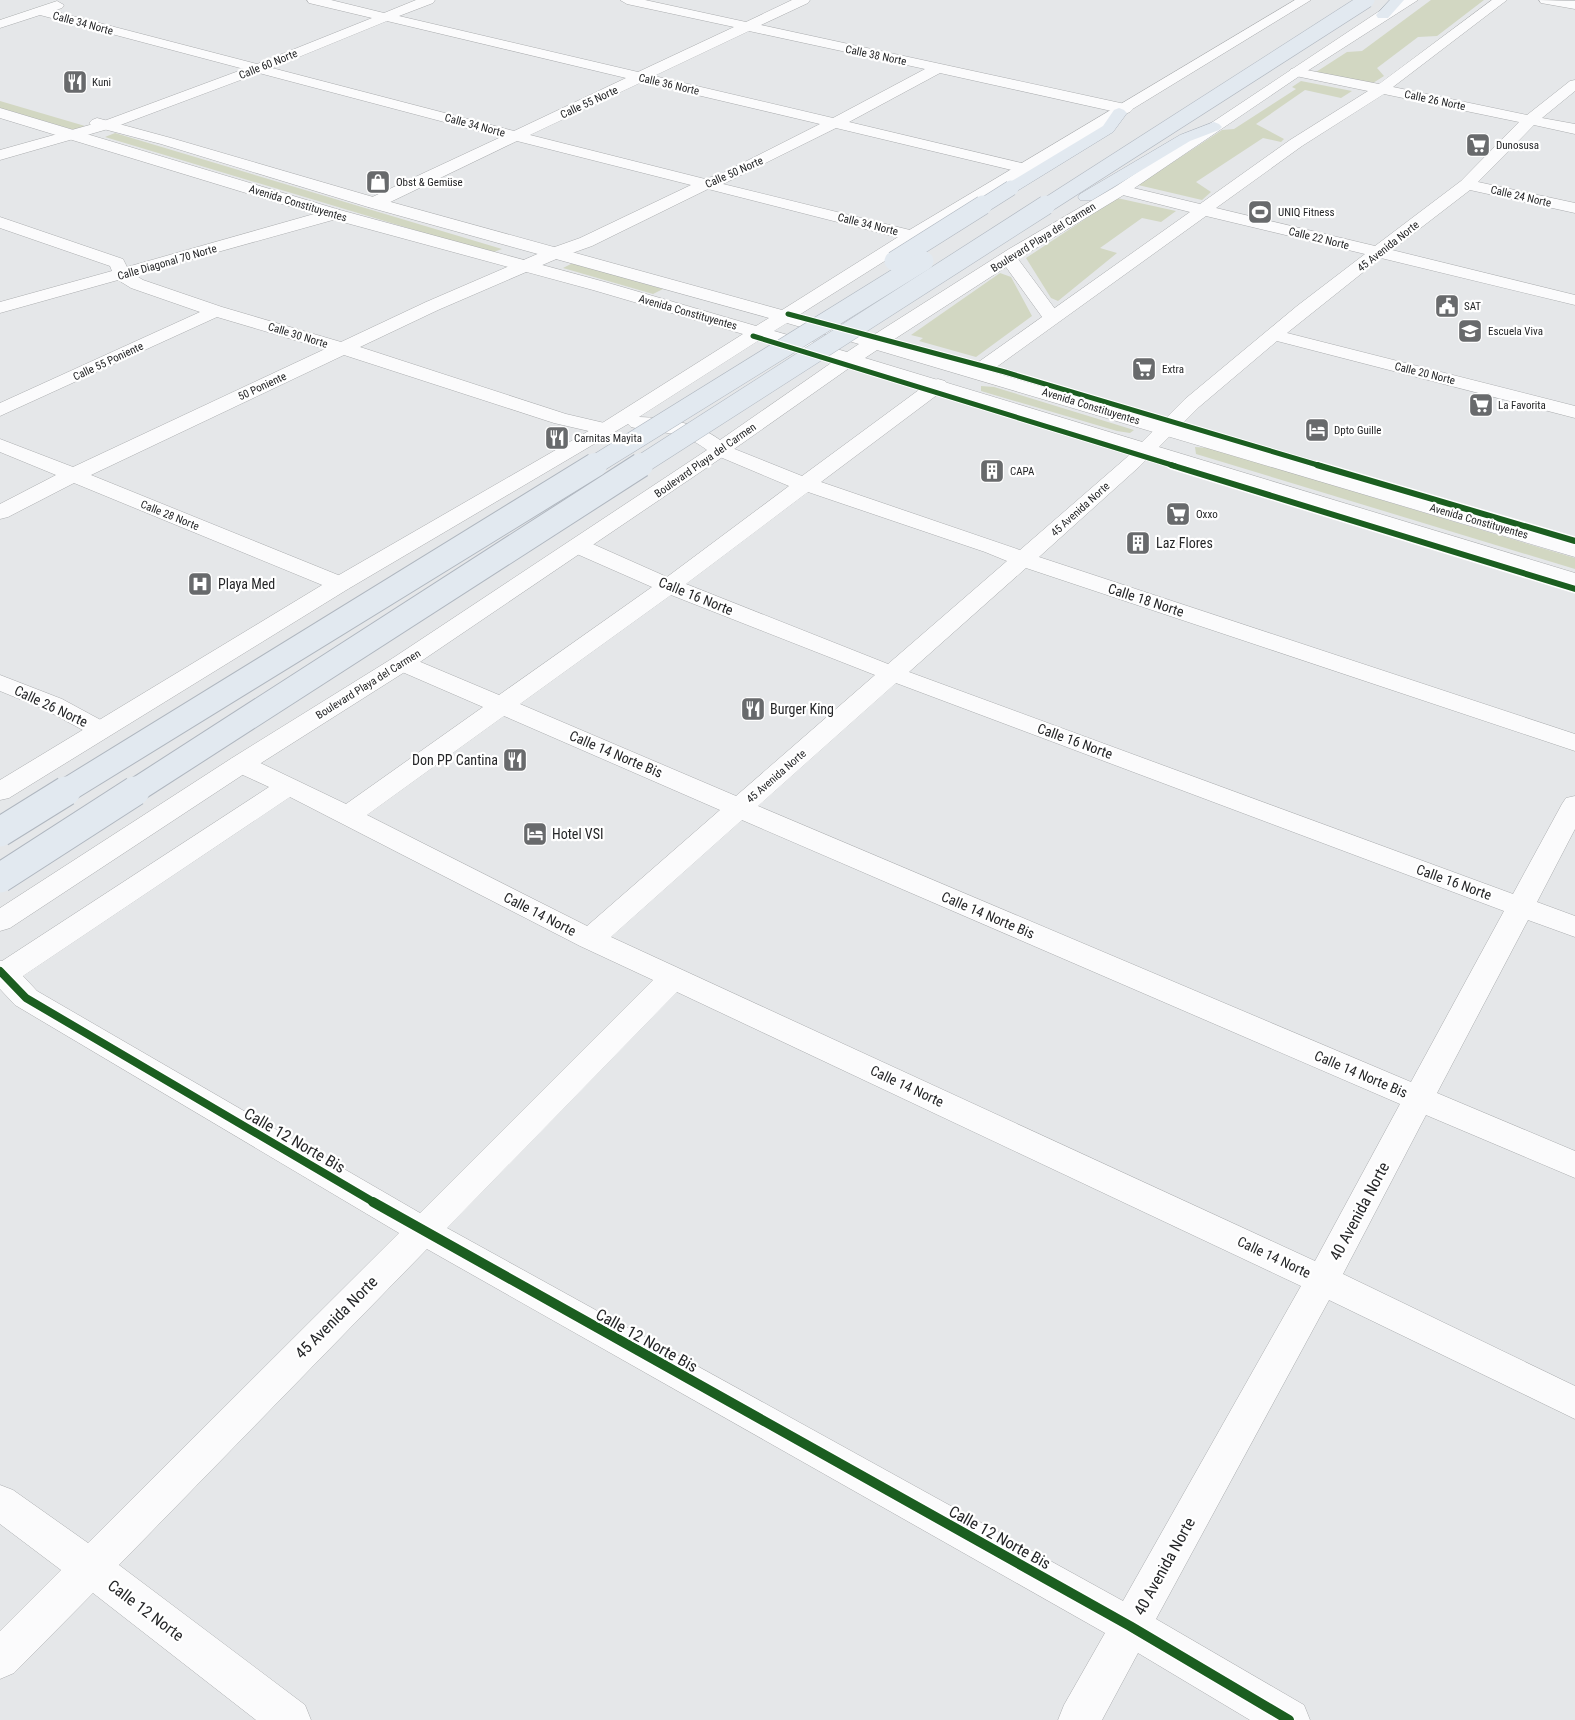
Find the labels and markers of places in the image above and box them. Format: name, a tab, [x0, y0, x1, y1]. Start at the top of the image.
restaurant icon: Kuni	[62, 69, 88, 95]
place label: Kuni	[92, 76, 111, 89]
supermarket icon: Dunosusa	[1465, 132, 1491, 158]
place label: Dunosusa	[1496, 139, 1539, 152]
shop icon: Obst & Gemüse	[365, 169, 391, 195]
place label: Obst & Gemüse	[396, 176, 463, 189]
sports icon: UNIQ Fitness	[1247, 199, 1273, 225]
place label: UNIQ Fitness	[1278, 206, 1334, 219]
public building icon: SAT	[1434, 293, 1460, 319]
place label: SAT	[1464, 300, 1481, 313]
school or university icon: Escuela Viva	[1457, 318, 1483, 344]
place label: Escuela Viva	[1488, 325, 1543, 338]
supermarket icon: Extra	[1131, 356, 1157, 382]
place label: Extra	[1162, 363, 1184, 376]
supermarket icon: La Favorita	[1468, 392, 1494, 418]
place label: La Favorita	[1498, 399, 1546, 412]
hotel icon: Dpto Guille	[1304, 417, 1330, 443]
place label: Dpto Guille	[1334, 424, 1381, 437]
restaurant icon: Carnitas Mayita	[544, 425, 570, 451]
place label: Carnitas Mayita	[574, 432, 642, 445]
building icon: CAPA	[979, 458, 1005, 484]
place label: CAPA	[1010, 465, 1035, 478]
supermarket icon: Oxxo	[1165, 501, 1191, 527]
place label: Oxxo	[1196, 508, 1218, 521]
building icon: Laz Flores	[1125, 530, 1151, 556]
place label: Laz Flores	[1156, 535, 1213, 551]
hospital icon: Playa Med	[187, 571, 213, 597]
place label: Playa Med	[218, 576, 275, 592]
restaurant icon: Burger King	[740, 696, 766, 722]
place label: Burger King	[770, 701, 834, 717]
restaurant icon: Don PP Cantina	[502, 747, 528, 773]
place label: Don PP Cantina	[412, 752, 498, 768]
hotel icon: Hotel VSI	[522, 821, 548, 847]
place label: Hotel VSI	[552, 826, 603, 842]

